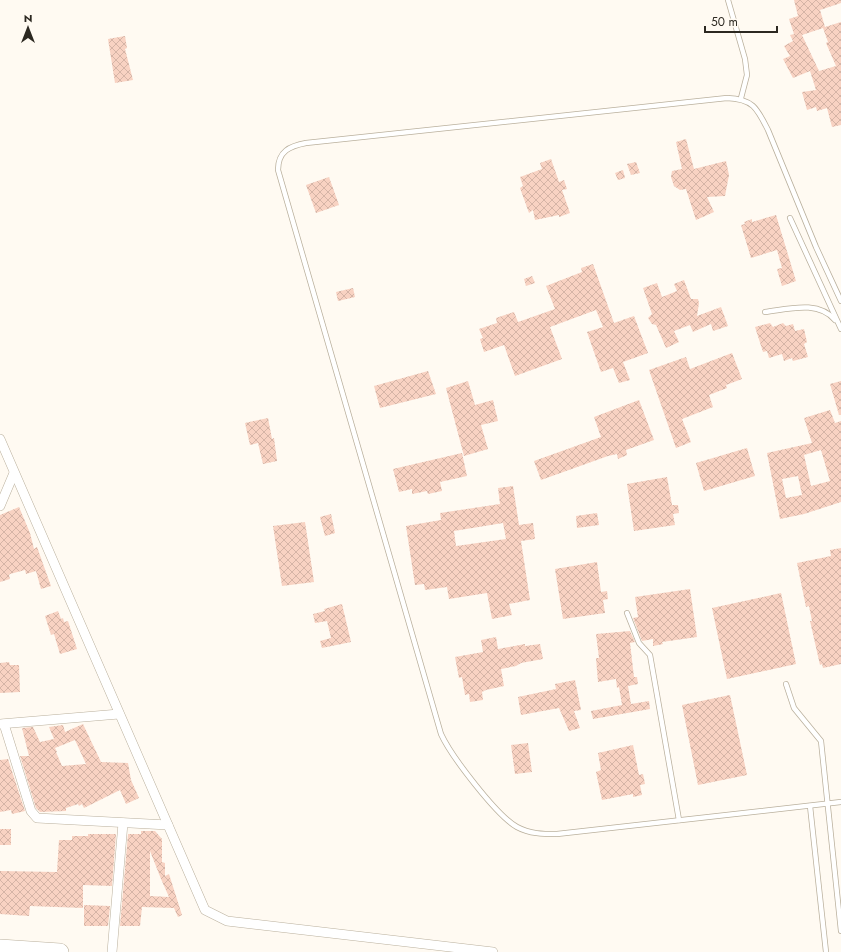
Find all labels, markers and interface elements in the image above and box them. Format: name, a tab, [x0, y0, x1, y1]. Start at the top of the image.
north arrow	[8, 8, 48, 48]
scale bar	[705, 8, 777, 34]
text: N	[24, 10, 32, 26]
text: 50 m	[711, 13, 738, 31]

